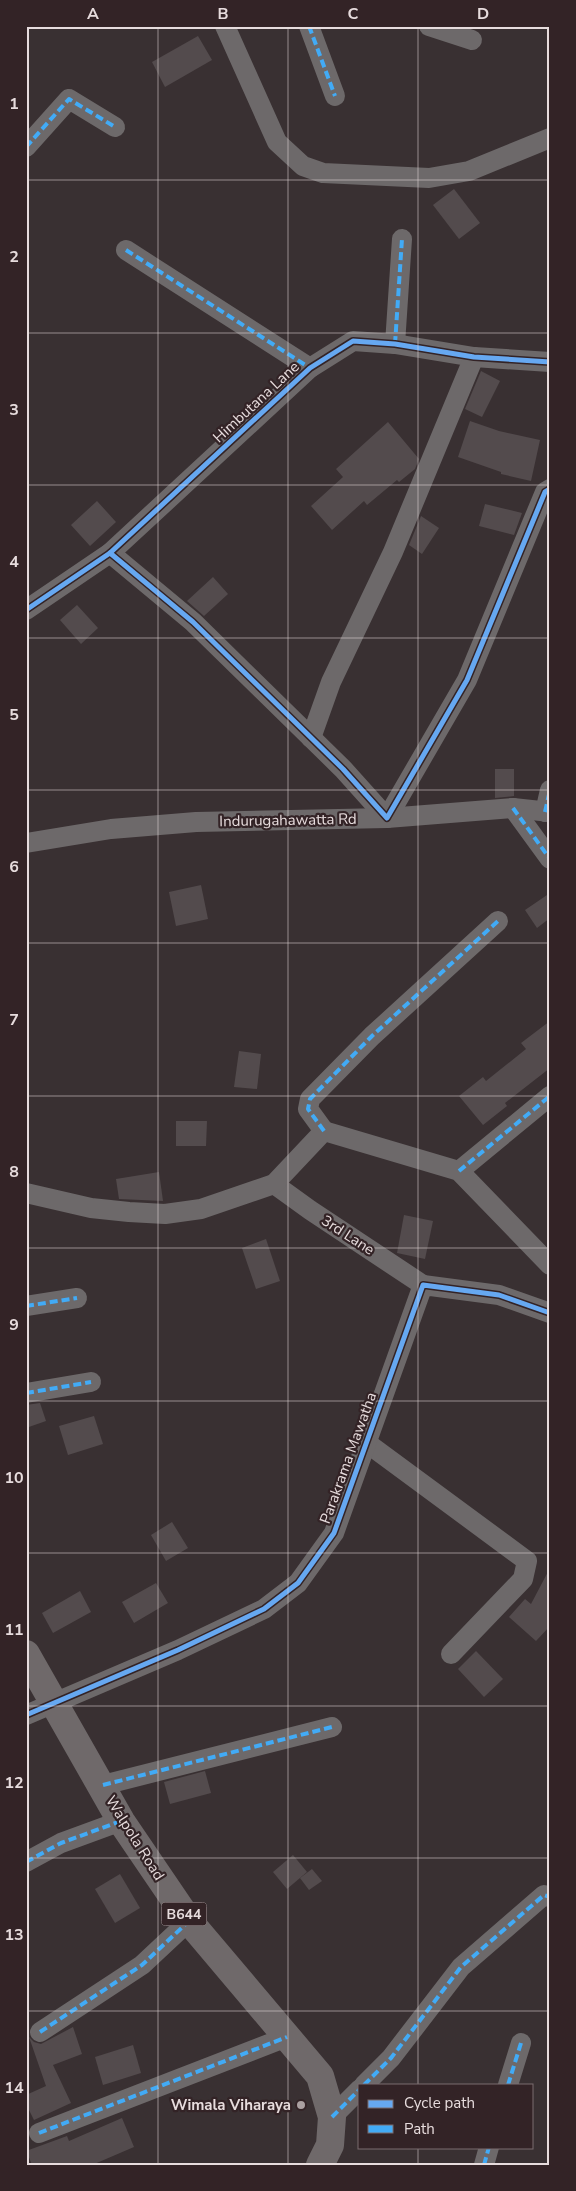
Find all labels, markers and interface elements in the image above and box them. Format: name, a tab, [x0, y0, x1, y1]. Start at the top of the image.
text: A	[87, 3, 99, 25]
text: B	[217, 3, 229, 25]
text: C	[348, 3, 359, 25]
text: D	[477, 3, 489, 25]
text: 1	[9, 93, 19, 115]
text: 2	[9, 246, 19, 268]
street label: Himbutana Lane	[209, 357, 303, 447]
text: 3	[9, 399, 19, 421]
text: 4	[9, 551, 19, 573]
text: 5	[9, 704, 19, 726]
street label: Indurugahawatta Rd	[219, 809, 357, 831]
text: 6	[9, 856, 19, 878]
text: 7	[9, 1009, 19, 1031]
text: 8	[9, 1161, 19, 1183]
street label: 3rd Lane	[318, 1210, 378, 1260]
text: 9	[9, 1314, 19, 1336]
street label: Parakrama Mawatha	[315, 1389, 381, 1527]
text: 10	[4, 1467, 24, 1489]
text: 11	[4, 1619, 24, 1641]
text: 12	[4, 1772, 24, 1794]
street label: Walpola Road	[101, 1792, 169, 1884]
road number: B644	[162, 1902, 206, 1926]
text: 13	[4, 1924, 24, 1946]
text: 14	[4, 2077, 24, 2099]
legend	[358, 2084, 534, 2148]
text: Cycle path	[404, 2093, 475, 2113]
place label: Wimala Viharaya	[171, 2095, 291, 2115]
marker: Wimala Viharaya	[295, 2099, 307, 2111]
text: Path	[404, 2119, 435, 2139]

